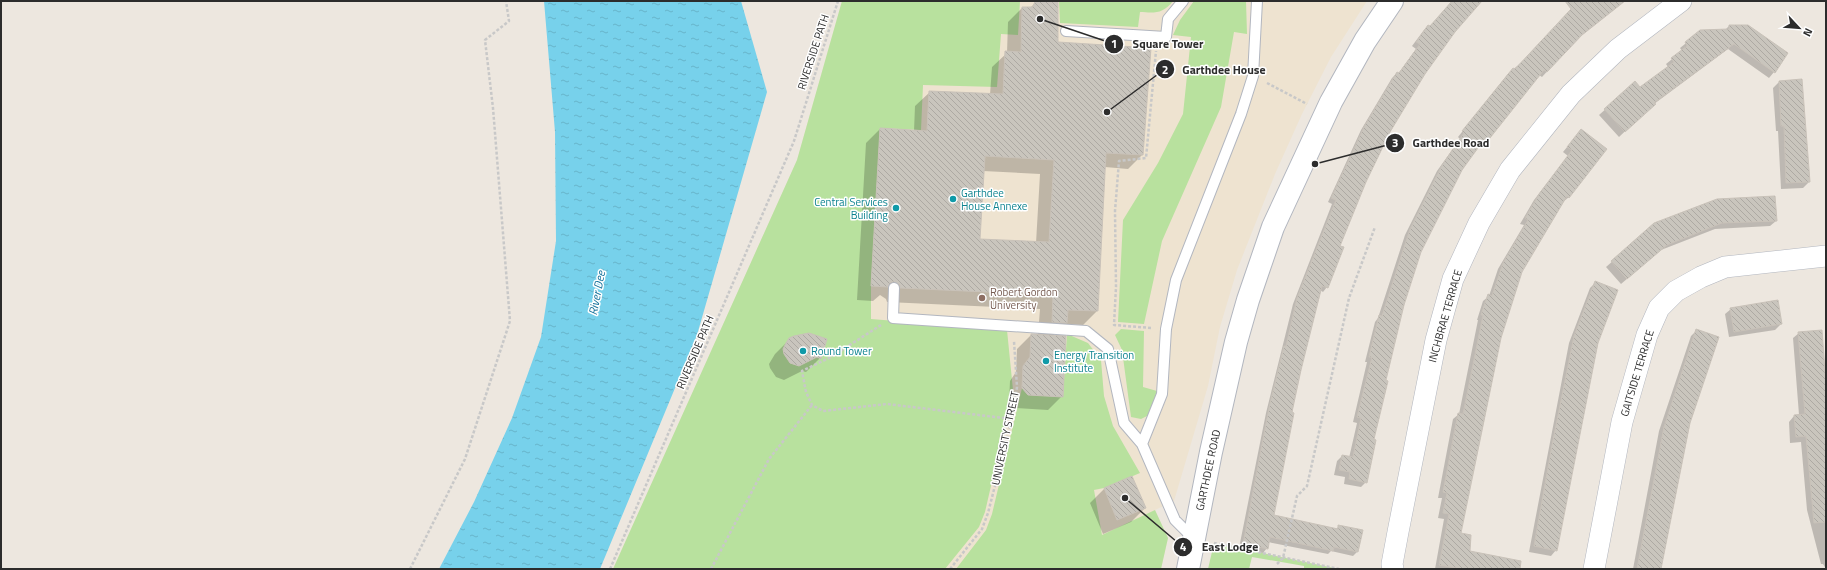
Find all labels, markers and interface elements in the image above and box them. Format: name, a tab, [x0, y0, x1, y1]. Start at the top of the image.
north arrow	[1779, 8, 1819, 48]
street label: RIVERSIDE PATH	[793, 12, 833, 92]
text: N	[1799, 25, 1817, 39]
callout: Square Tower	[1104, 32, 1211, 56]
text: 1	[1111, 34, 1117, 53]
text: Square Tower	[1133, 34, 1204, 53]
callout: Garthdee House	[1155, 57, 1274, 81]
text: 2	[1162, 60, 1168, 79]
text: Garthdee House	[1182, 60, 1266, 79]
callout: Garthdee Road	[1385, 131, 1498, 155]
text: 3	[1392, 133, 1398, 152]
text: Garthdee Road	[1413, 133, 1489, 152]
place label: Garthdee House Annexe	[961, 185, 1028, 214]
place label: Central Services Building	[814, 194, 888, 223]
marker: Garthdee House Annexe	[948, 194, 958, 204]
marker: Central Services Building	[891, 203, 901, 213]
water label: River Dee	[583, 268, 610, 317]
street label: INCHBRAE TERRACE	[1424, 268, 1466, 364]
place label: Robert Gordon University	[990, 284, 1058, 313]
marker: Robert Gordon University	[977, 293, 987, 303]
street label: RIVERSIDE PATH	[672, 313, 718, 391]
street label: GAITSIDE TERRACE	[1616, 328, 1658, 418]
place label: Round Tower	[811, 343, 872, 359]
marker: Round Tower	[798, 346, 808, 356]
place label: Energy Transition Institute	[1054, 347, 1134, 376]
marker: Energy Transition Institute	[1041, 356, 1051, 366]
street label: UNIVERSITY STREET	[987, 389, 1023, 486]
street label: GARTHDEE ROAD	[1192, 428, 1224, 512]
callout: East Lodge	[1173, 535, 1266, 559]
text: 4	[1180, 537, 1187, 556]
text: East Lodge	[1202, 537, 1258, 556]

